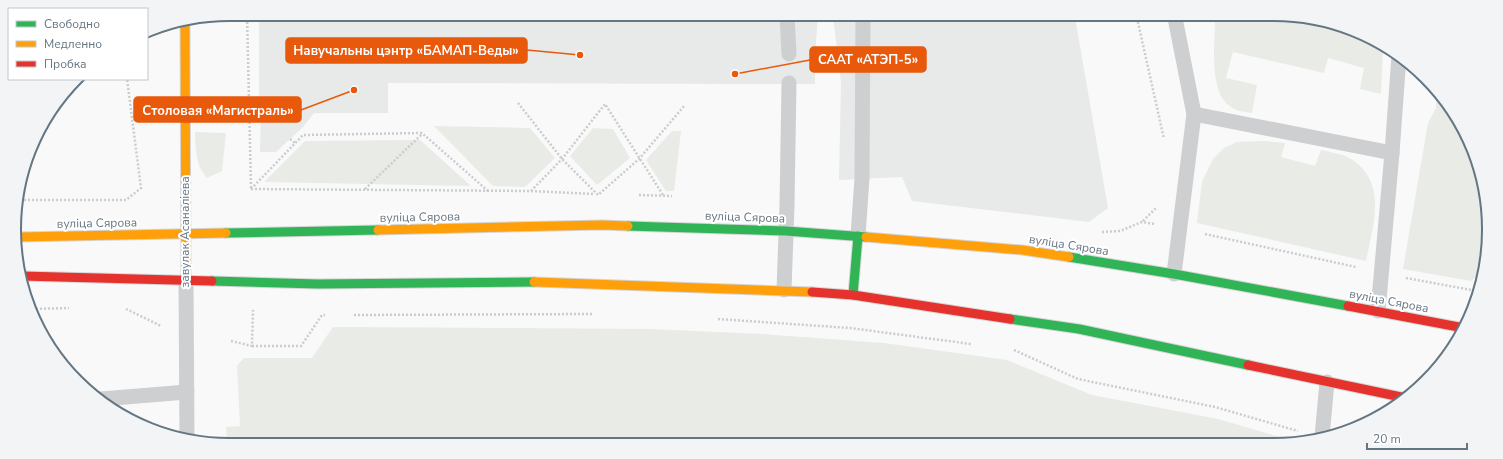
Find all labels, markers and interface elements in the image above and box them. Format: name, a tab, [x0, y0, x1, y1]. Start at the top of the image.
legend	[8, 8, 148, 80]
text: Свободно	[44, 16, 100, 32]
text: Медленно	[44, 36, 102, 52]
callout: Навучальны цэнтр «БАМАП-Веды»	[286, 38, 527, 63]
text: Навучальны цэнтр «БАМАП-Веды»	[293, 42, 519, 60]
callout: СААТ «АТЭП-5»	[810, 47, 926, 72]
text: СААТ «АТЭП-5»	[818, 51, 918, 69]
text: Пробка	[44, 56, 87, 72]
callout: Столовая «Магистраль»	[134, 97, 301, 122]
text: Столовая «Магистраль»	[142, 102, 294, 120]
street label: завулак Асаналіева	[177, 176, 193, 288]
street label: вуліца Сярова	[380, 208, 460, 226]
street label: вуліца Сярова	[704, 208, 786, 226]
street label: вуліца Сярова	[57, 214, 137, 232]
street label: вуліца Сярова	[1028, 231, 1110, 259]
street label: вуліца Сярова	[1348, 285, 1430, 317]
scale bar	[1367, 425, 1467, 451]
text: 20 m	[1373, 431, 1401, 447]

